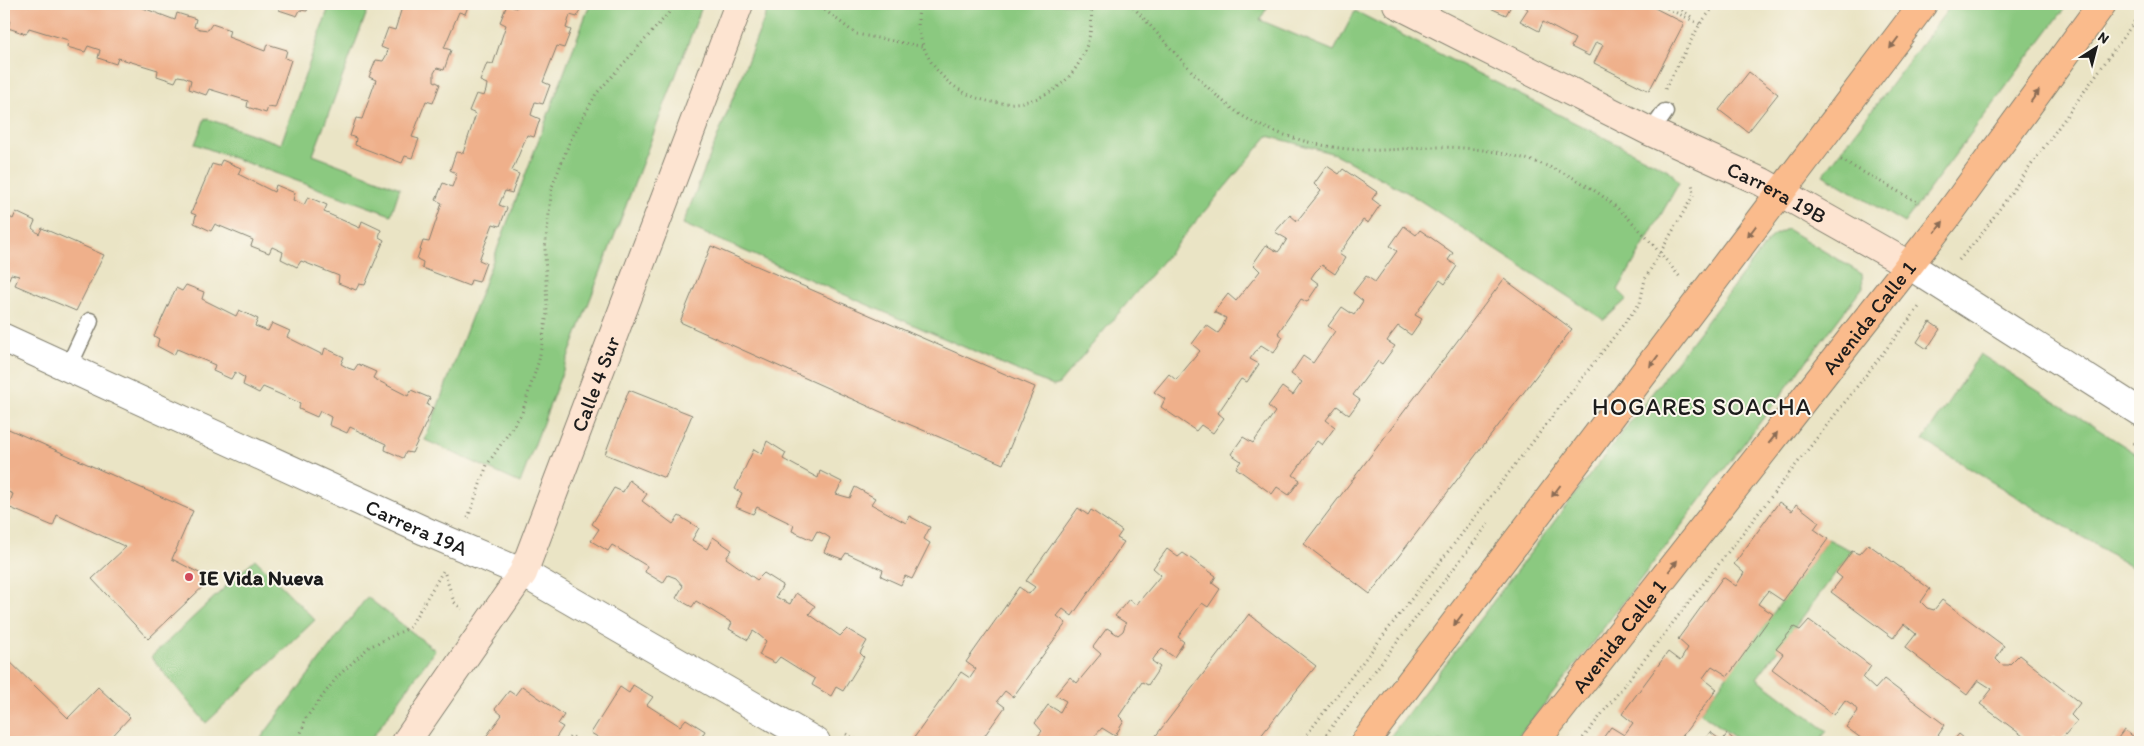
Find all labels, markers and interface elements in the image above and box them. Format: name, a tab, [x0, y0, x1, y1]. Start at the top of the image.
north arrow	[2072, 22, 2122, 72]
text: N	[2095, 28, 2112, 48]
one-way arrow	[1888, 36, 1899, 49]
one-way arrow	[2030, 89, 2040, 103]
street label: Carrera 19B	[1723, 156, 1831, 228]
one-way arrow	[1933, 221, 1944, 234]
one-way arrow	[1746, 224, 1757, 237]
street label: Avenida Calle 1	[1816, 255, 1921, 379]
street label: Calle 4 Sur	[565, 332, 625, 435]
one-way arrow	[1648, 354, 1659, 367]
district label: HOGARES SOACHA	[1592, 392, 1812, 421]
one-way arrow	[1768, 432, 1779, 445]
one-way arrow	[1550, 484, 1561, 497]
street label: Carrera 19A	[362, 493, 472, 561]
one-way arrow	[1668, 560, 1679, 573]
place label: IE Vida Nueva	[199, 565, 324, 590]
marker: IE Vida Nueva	[183, 571, 195, 583]
street label: Avenida Calle 1	[1566, 574, 1671, 698]
one-way arrow	[1452, 613, 1463, 626]

